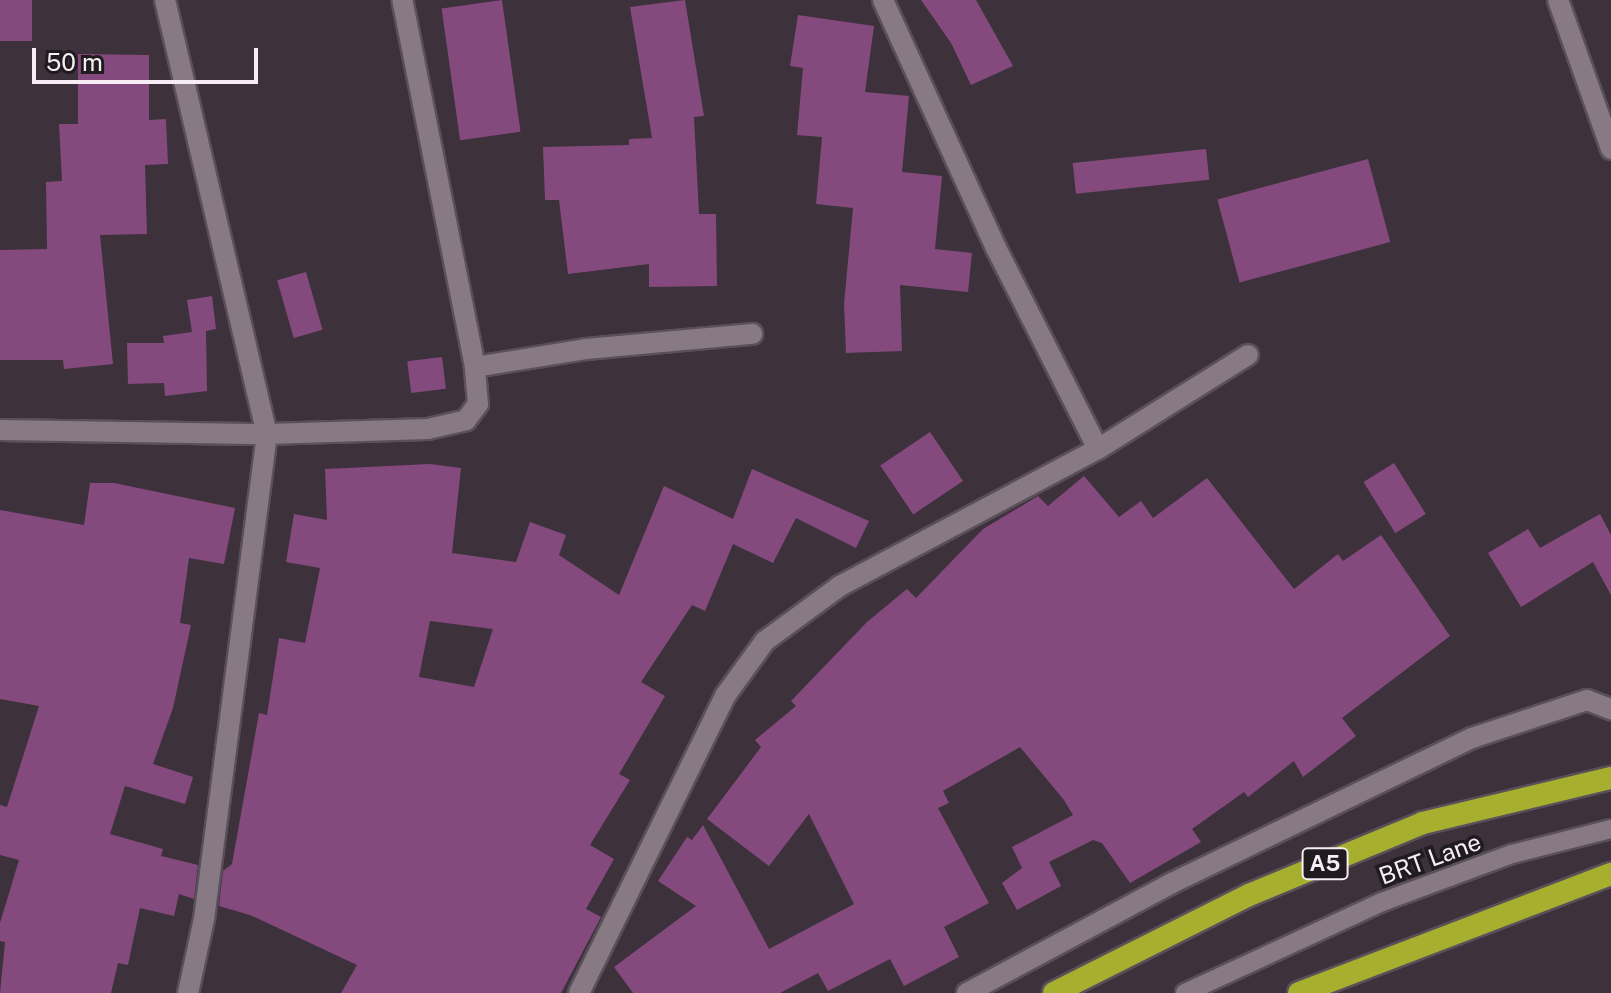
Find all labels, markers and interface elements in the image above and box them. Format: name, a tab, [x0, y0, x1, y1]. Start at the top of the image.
scale bar	[36, 32, 262, 82]
text: 50 m	[46, 48, 103, 76]
street label: BRT Lane	[1375, 827, 1485, 891]
road number: A5	[1301, 846, 1349, 882]

